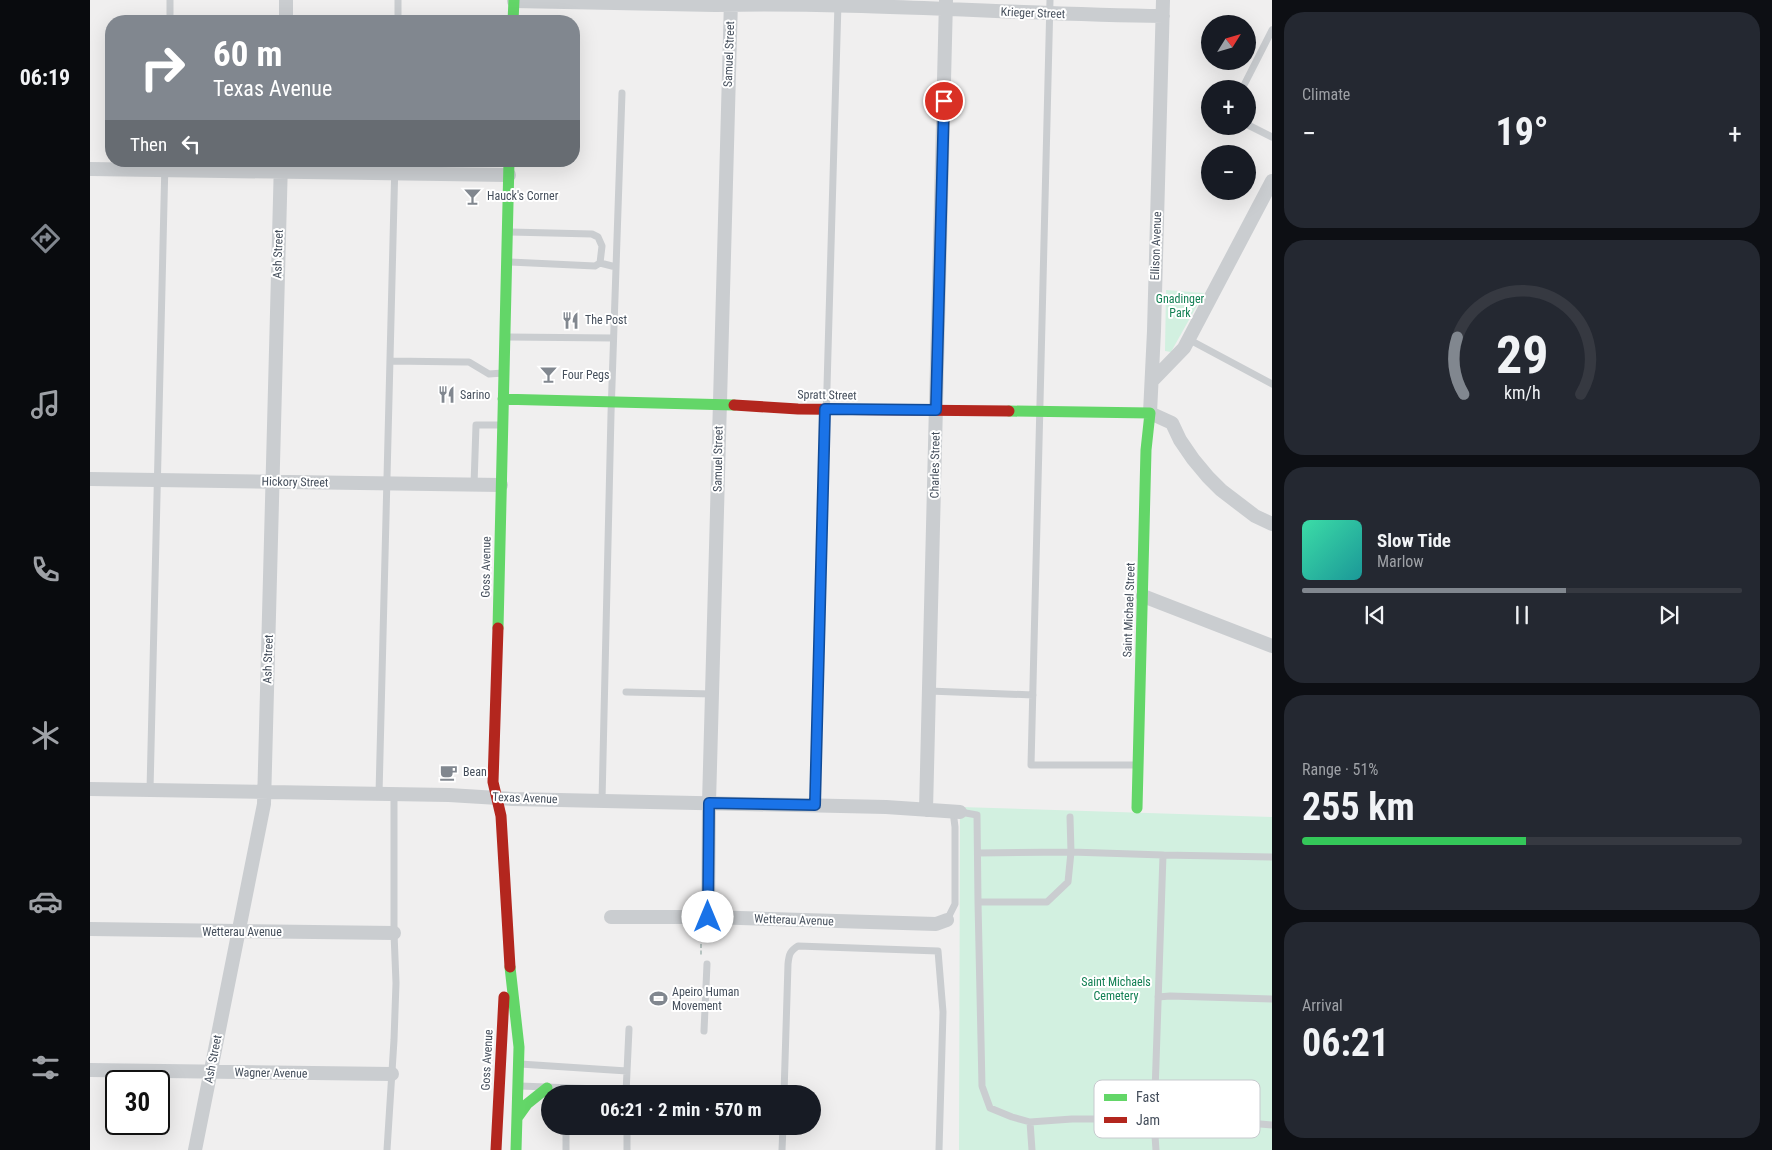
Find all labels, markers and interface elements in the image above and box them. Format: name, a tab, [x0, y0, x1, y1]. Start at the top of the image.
street label: Krieger Street	[1000, 5, 1066, 21]
north arrow	[1201, 15, 1256, 70]
map controls	[1201, 15, 1256, 200]
street label: Samuel Street	[721, 20, 737, 87]
text: 60 m	[213, 34, 282, 75]
icon: right	[130, 35, 195, 100]
text: 06:19	[20, 65, 70, 90]
text: Texas Avenue	[213, 76, 332, 101]
pin	[923, 80, 965, 122]
button: +	[1201, 80, 1256, 135]
text: Climate	[1302, 85, 1350, 104]
icon: arrive	[930, 87, 958, 115]
text: 19°	[1495, 110, 1549, 154]
text: −	[1302, 117, 1316, 150]
text: +	[1728, 117, 1742, 150]
icon: left	[177, 130, 205, 158]
text: Then	[130, 133, 167, 156]
button: −	[1201, 145, 1256, 200]
bar icon: Hauck's Corner	[463, 186, 483, 206]
place label: Hauck's Corner	[487, 189, 559, 203]
street label: Ellison Avenue	[1148, 211, 1164, 281]
icon: directions	[28, 221, 63, 256]
street label: Ash Street	[270, 229, 286, 279]
park label: Gnadinger Park	[1156, 292, 1205, 320]
restaurant icon: The Post	[561, 310, 581, 330]
place label: The Post	[585, 313, 627, 327]
text: 29	[1496, 325, 1548, 386]
bar icon: Four Pegs	[538, 365, 558, 385]
place label: Four Pegs	[562, 368, 609, 382]
text: km/h	[1504, 382, 1540, 403]
restaurant icon: Sarino	[436, 385, 456, 405]
icon: music	[28, 387, 63, 422]
street label: Spratt Street	[797, 387, 857, 403]
place label: Sarino	[460, 388, 490, 402]
street label: Samuel Street	[710, 425, 726, 492]
street label: Charles Street	[927, 431, 943, 498]
street label: Hickory Street	[261, 474, 329, 490]
text: Slow Tide	[1377, 529, 1451, 552]
street label: Goss Avenue	[478, 536, 494, 598]
icon: phone	[28, 552, 63, 587]
text: Marlow	[1377, 552, 1424, 571]
street label: Saint Michael Street	[1120, 562, 1138, 658]
icon: previous	[1361, 601, 1389, 629]
icon: pause	[1508, 601, 1536, 629]
icon: next	[1655, 601, 1683, 629]
street label: Ash Street	[260, 634, 276, 684]
icon: climate	[28, 718, 63, 753]
text: Range · 51%	[1302, 760, 1378, 779]
cafe icon: Bean	[439, 762, 459, 782]
place label: Bean	[463, 765, 487, 779]
text: 255 km	[1302, 785, 1415, 829]
street label: Texas Avenue	[492, 790, 558, 806]
icon: car	[28, 884, 63, 919]
position arrow	[681, 890, 733, 942]
street label: Wetterau Avenue	[754, 912, 834, 928]
street label: Wetterau Avenue	[202, 925, 282, 939]
park label: Saint Michaels Cemetery	[1081, 975, 1151, 1003]
place label: Apeiro Human Movement	[672, 985, 740, 1013]
sports icon: Apeiro Human Movement	[648, 989, 668, 1009]
text: Arrival	[1302, 996, 1343, 1015]
text: 06:21	[1302, 1021, 1389, 1065]
street label: Goss Avenue	[478, 1029, 496, 1091]
street label: Ash Street	[201, 1033, 225, 1084]
icon: filters	[28, 1050, 63, 1085]
street label: Wagner Avenue	[234, 1065, 308, 1081]
speed limit sign: 30	[105, 1070, 170, 1135]
legend	[1094, 1080, 1260, 1138]
text: Fast	[1136, 1089, 1160, 1105]
text: 06:21 · 2 min · 570 m	[600, 1098, 762, 1121]
text: Jam	[1136, 1112, 1160, 1128]

